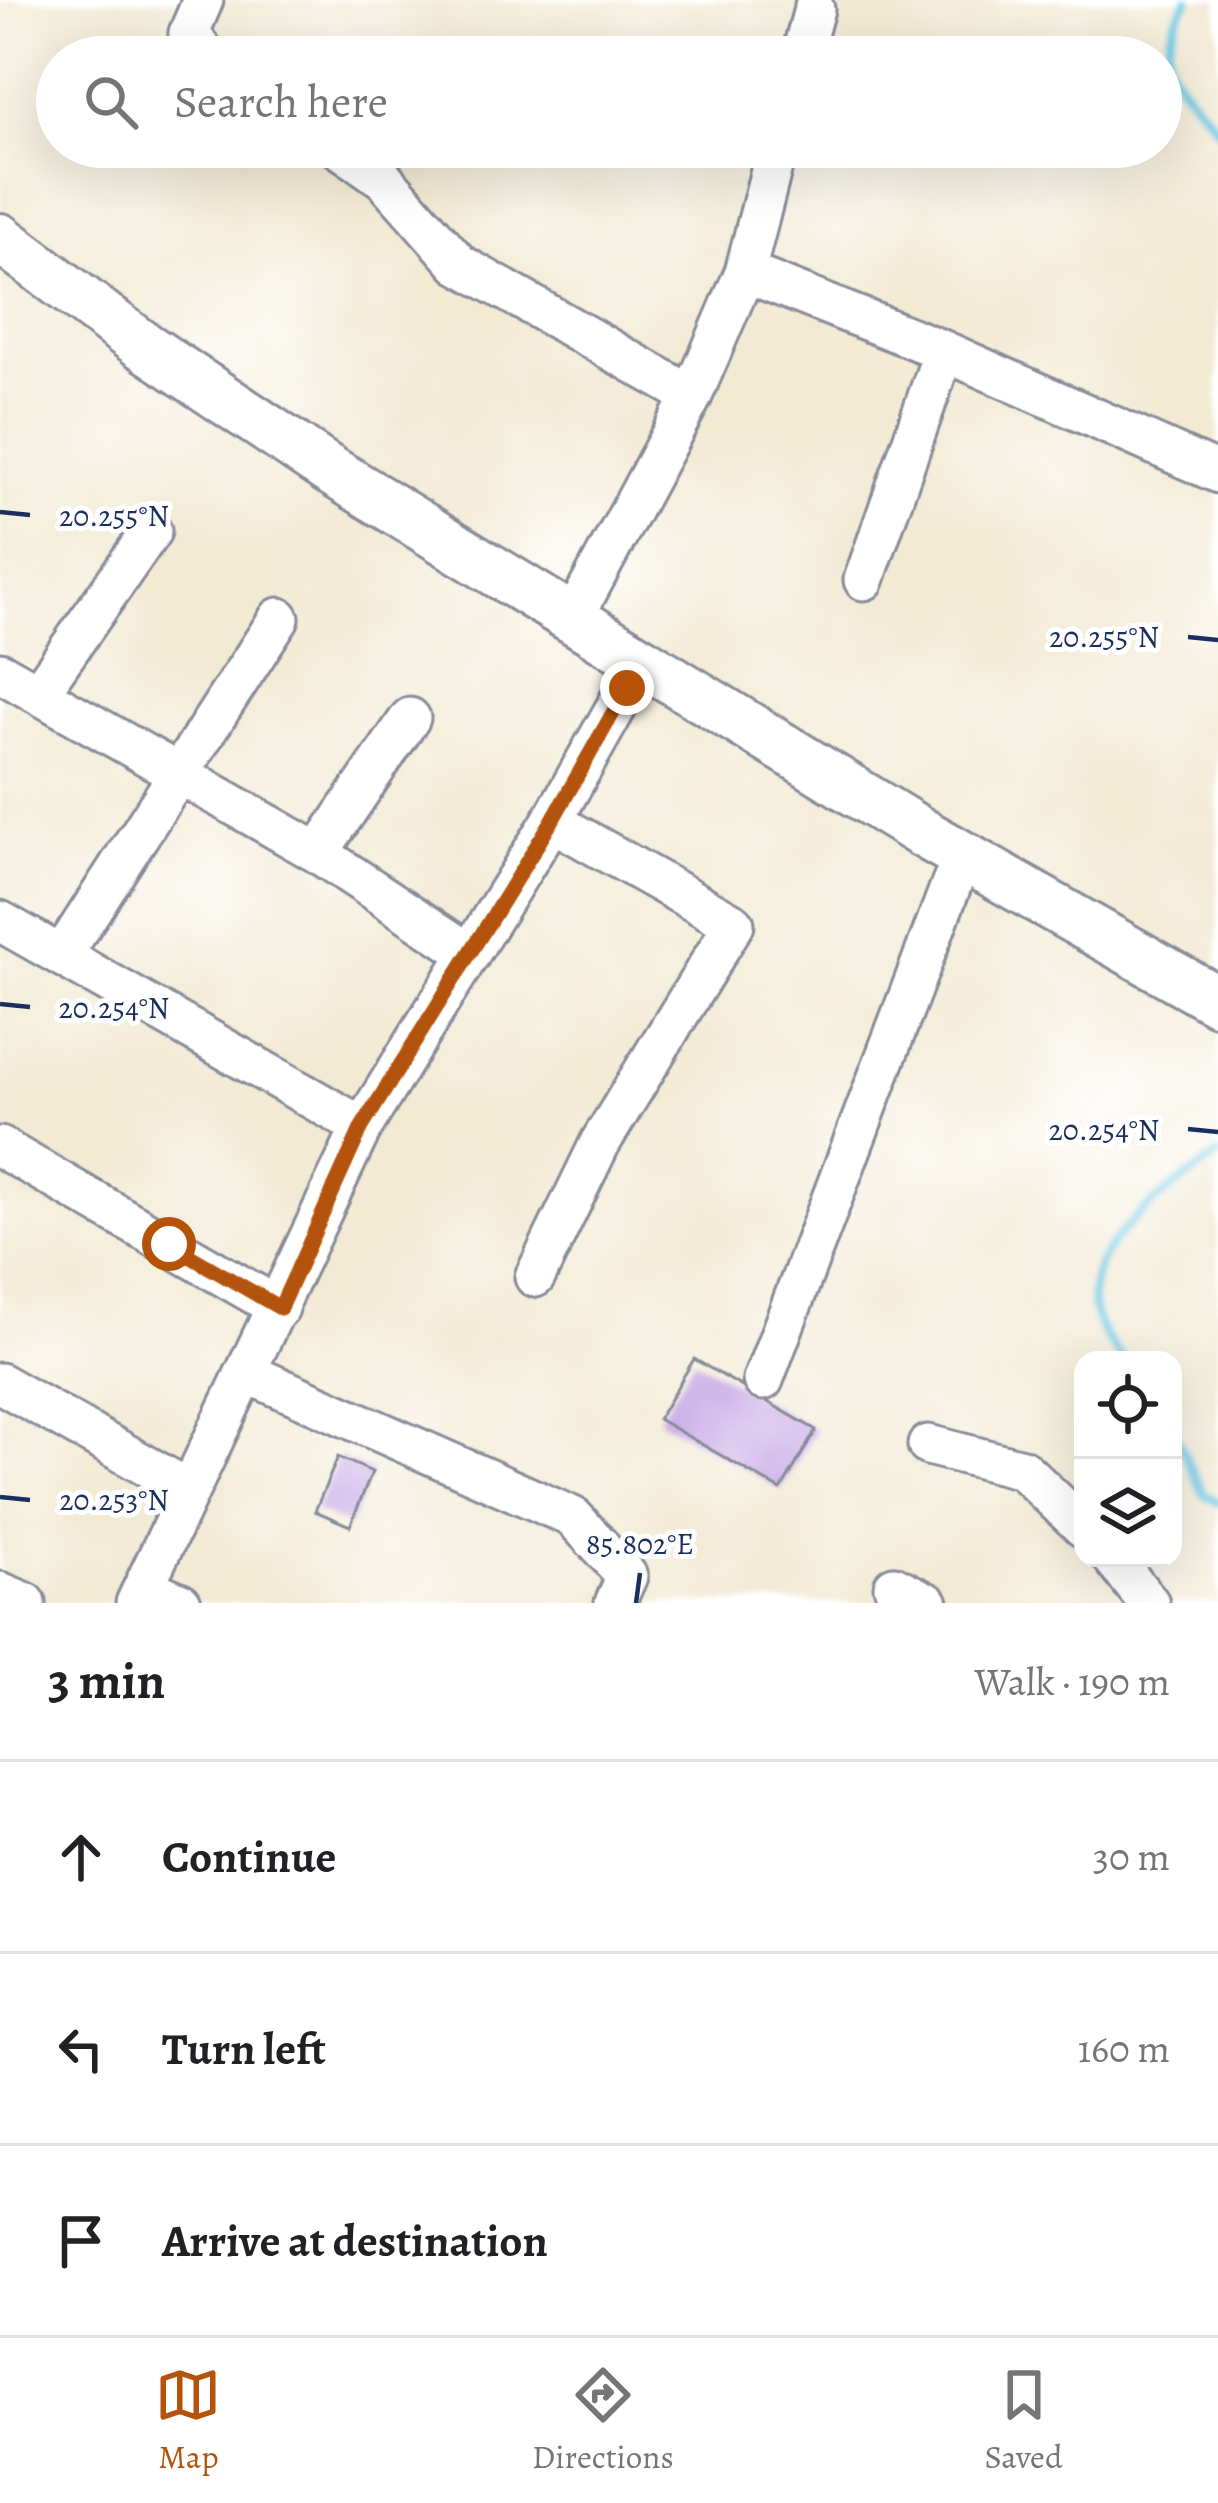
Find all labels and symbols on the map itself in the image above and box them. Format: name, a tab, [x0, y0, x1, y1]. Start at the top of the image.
text: 20.255°N	[59, 496, 169, 536]
text: 20.255°N	[1049, 617, 1159, 657]
route end	[600, 661, 654, 715]
text: 20.254°N	[59, 988, 169, 1028]
text: 20.254°N	[1049, 1110, 1159, 1150]
route start	[142, 1217, 196, 1271]
text: 20.253°N	[59, 1480, 169, 1520]
text: 85.802°E	[586, 1524, 694, 1564]

